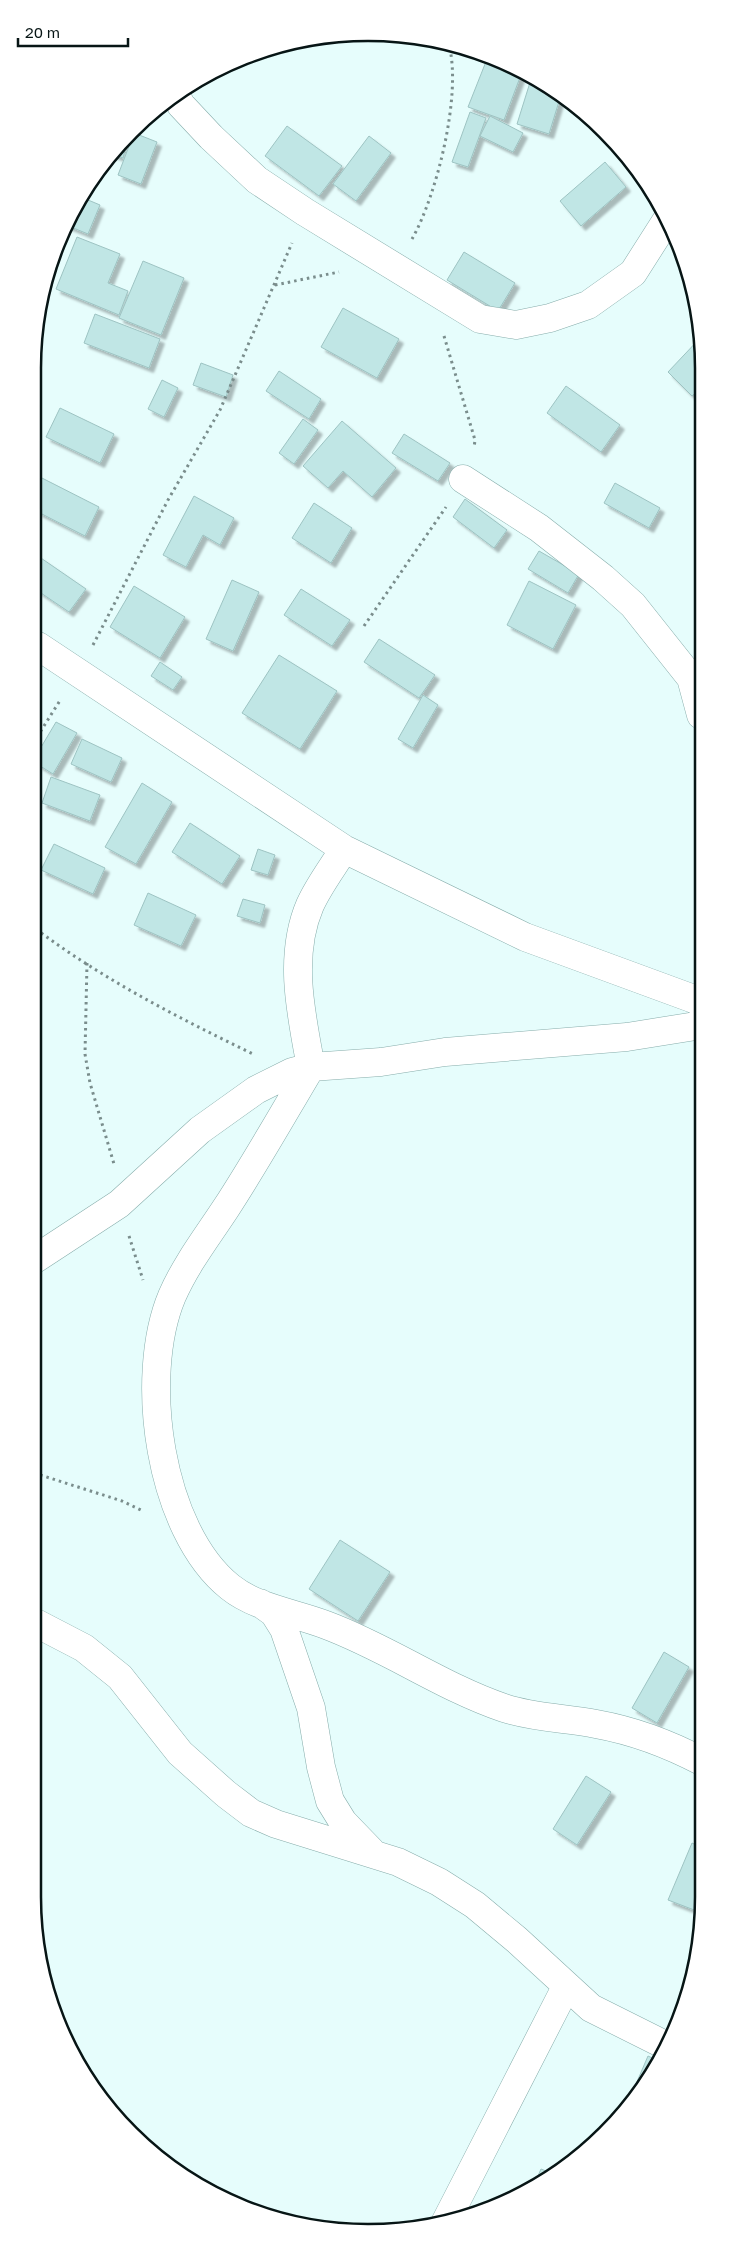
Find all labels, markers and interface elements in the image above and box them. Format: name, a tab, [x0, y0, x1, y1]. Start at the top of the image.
scale bar	[18, 15, 128, 47]
text: 20 m	[25, 23, 60, 41]

